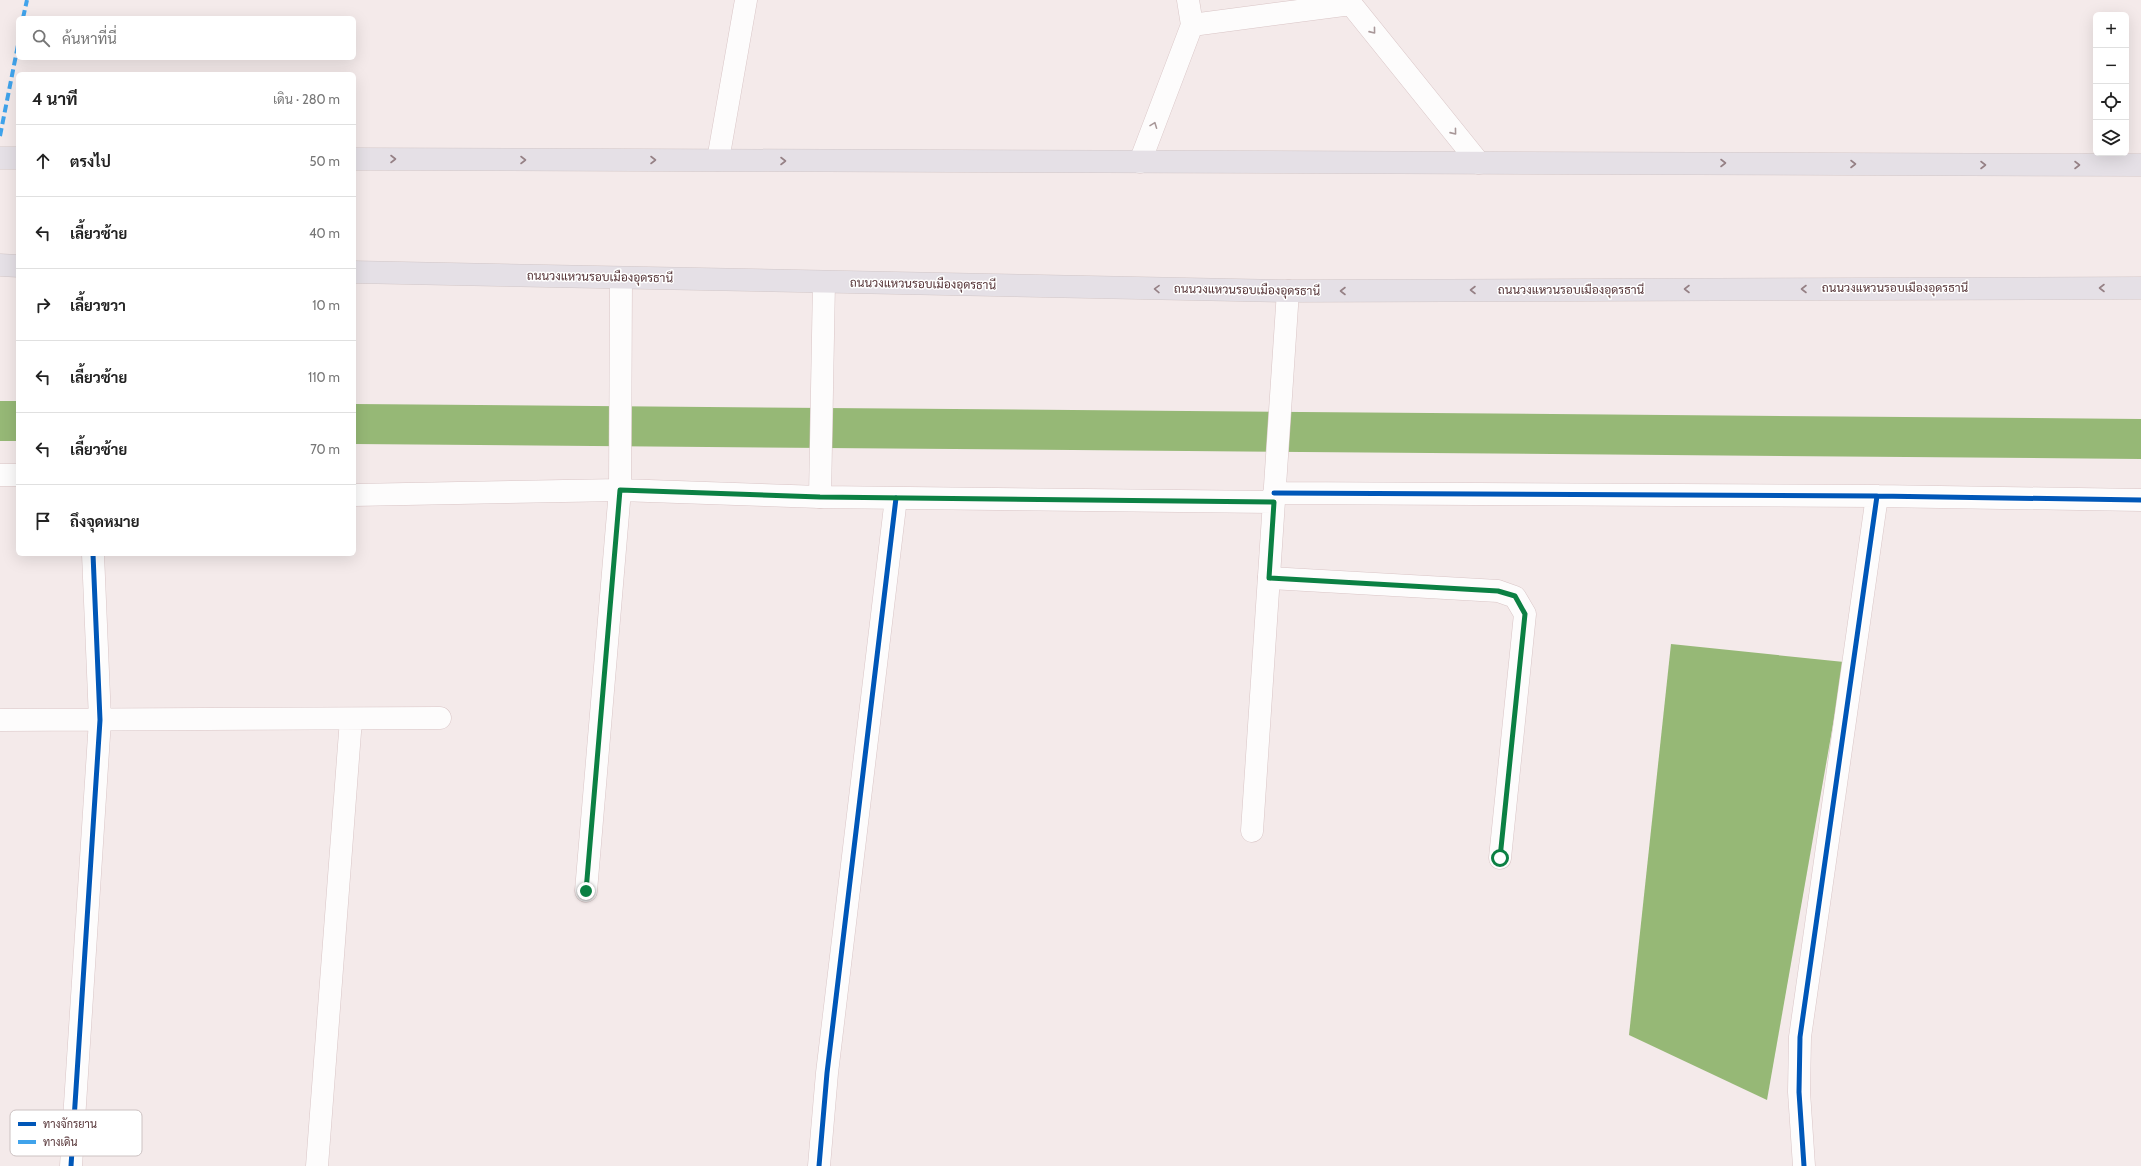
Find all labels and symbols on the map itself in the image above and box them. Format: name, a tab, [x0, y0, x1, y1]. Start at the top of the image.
one-way arrow	[1368, 27, 1375, 34]
one-way arrow	[1150, 122, 1158, 129]
one-way arrow	[1450, 128, 1457, 135]
one-way arrow	[390, 155, 396, 163]
one-way arrow	[520, 156, 526, 164]
one-way arrow	[650, 156, 656, 164]
one-way arrow	[780, 157, 786, 165]
one-way arrow	[1720, 159, 1726, 167]
one-way arrow	[1850, 160, 1856, 168]
one-way arrow	[1980, 161, 1986, 169]
one-way arrow	[2074, 161, 2080, 169]
street label: ถนนวงแหวนรอบเมืองอุดรธานี	[527, 268, 674, 287]
street label: ถนนวงแหวนรอบเมืองอุดรธานี	[850, 275, 997, 294]
street label: ถนนวงแหวนรอบเมืองอุดรธานี	[1822, 280, 1969, 297]
street label: ถนนวงแหวนรอบเมืองอุดรธานี	[1174, 281, 1321, 300]
street label: ถนนวงแหวนรอบเมืองอุดรธานี	[1498, 282, 1645, 299]
one-way arrow	[2099, 284, 2105, 292]
one-way arrow	[1154, 285, 1160, 293]
one-way arrow	[1684, 285, 1690, 293]
one-way arrow	[1801, 285, 1807, 293]
one-way arrow	[1470, 286, 1476, 294]
one-way arrow	[1340, 287, 1346, 295]
route start	[1491, 849, 1509, 867]
route end	[577, 882, 595, 900]
legend	[10, 1110, 142, 1156]
text: ทางจักรยาน	[43, 1117, 97, 1131]
text: ทางเดิน	[43, 1135, 78, 1149]

